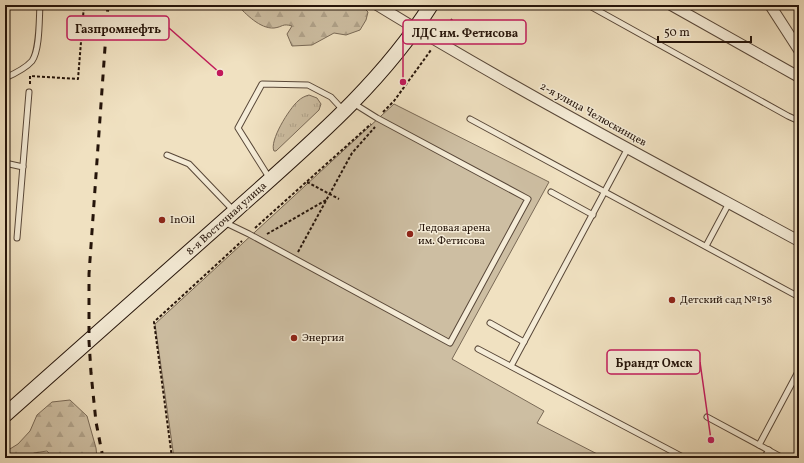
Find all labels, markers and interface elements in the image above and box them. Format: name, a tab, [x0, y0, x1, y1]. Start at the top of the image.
callout: Газпромнефть	[67, 16, 169, 40]
scale bar	[658, 18, 751, 44]
callout: ЛДС им. Фетисова	[403, 20, 526, 44]
text: Газпромнефть	[75, 22, 161, 38]
text: 50 m	[664, 25, 690, 41]
text: ЛДС им. Фетисова	[412, 26, 519, 42]
street label: 2-я улица Челюскинцев	[537, 79, 649, 151]
street label: 8-я Восточная улица	[184, 178, 271, 259]
place label: InOil	[170, 213, 195, 228]
marker: InOil	[157, 215, 167, 225]
place label: Ледовая арена им. Фетисова	[418, 221, 491, 249]
marker: Ледовая арена им. Фетисова	[405, 229, 415, 239]
place label: Детский сад №138	[680, 293, 773, 308]
marker: Детский сад №138	[667, 295, 677, 305]
place label: Энергия	[302, 331, 344, 346]
marker: Энергия	[289, 333, 299, 343]
callout: Брандт Омск	[607, 350, 700, 374]
text: Брандт Омск	[616, 356, 692, 372]

